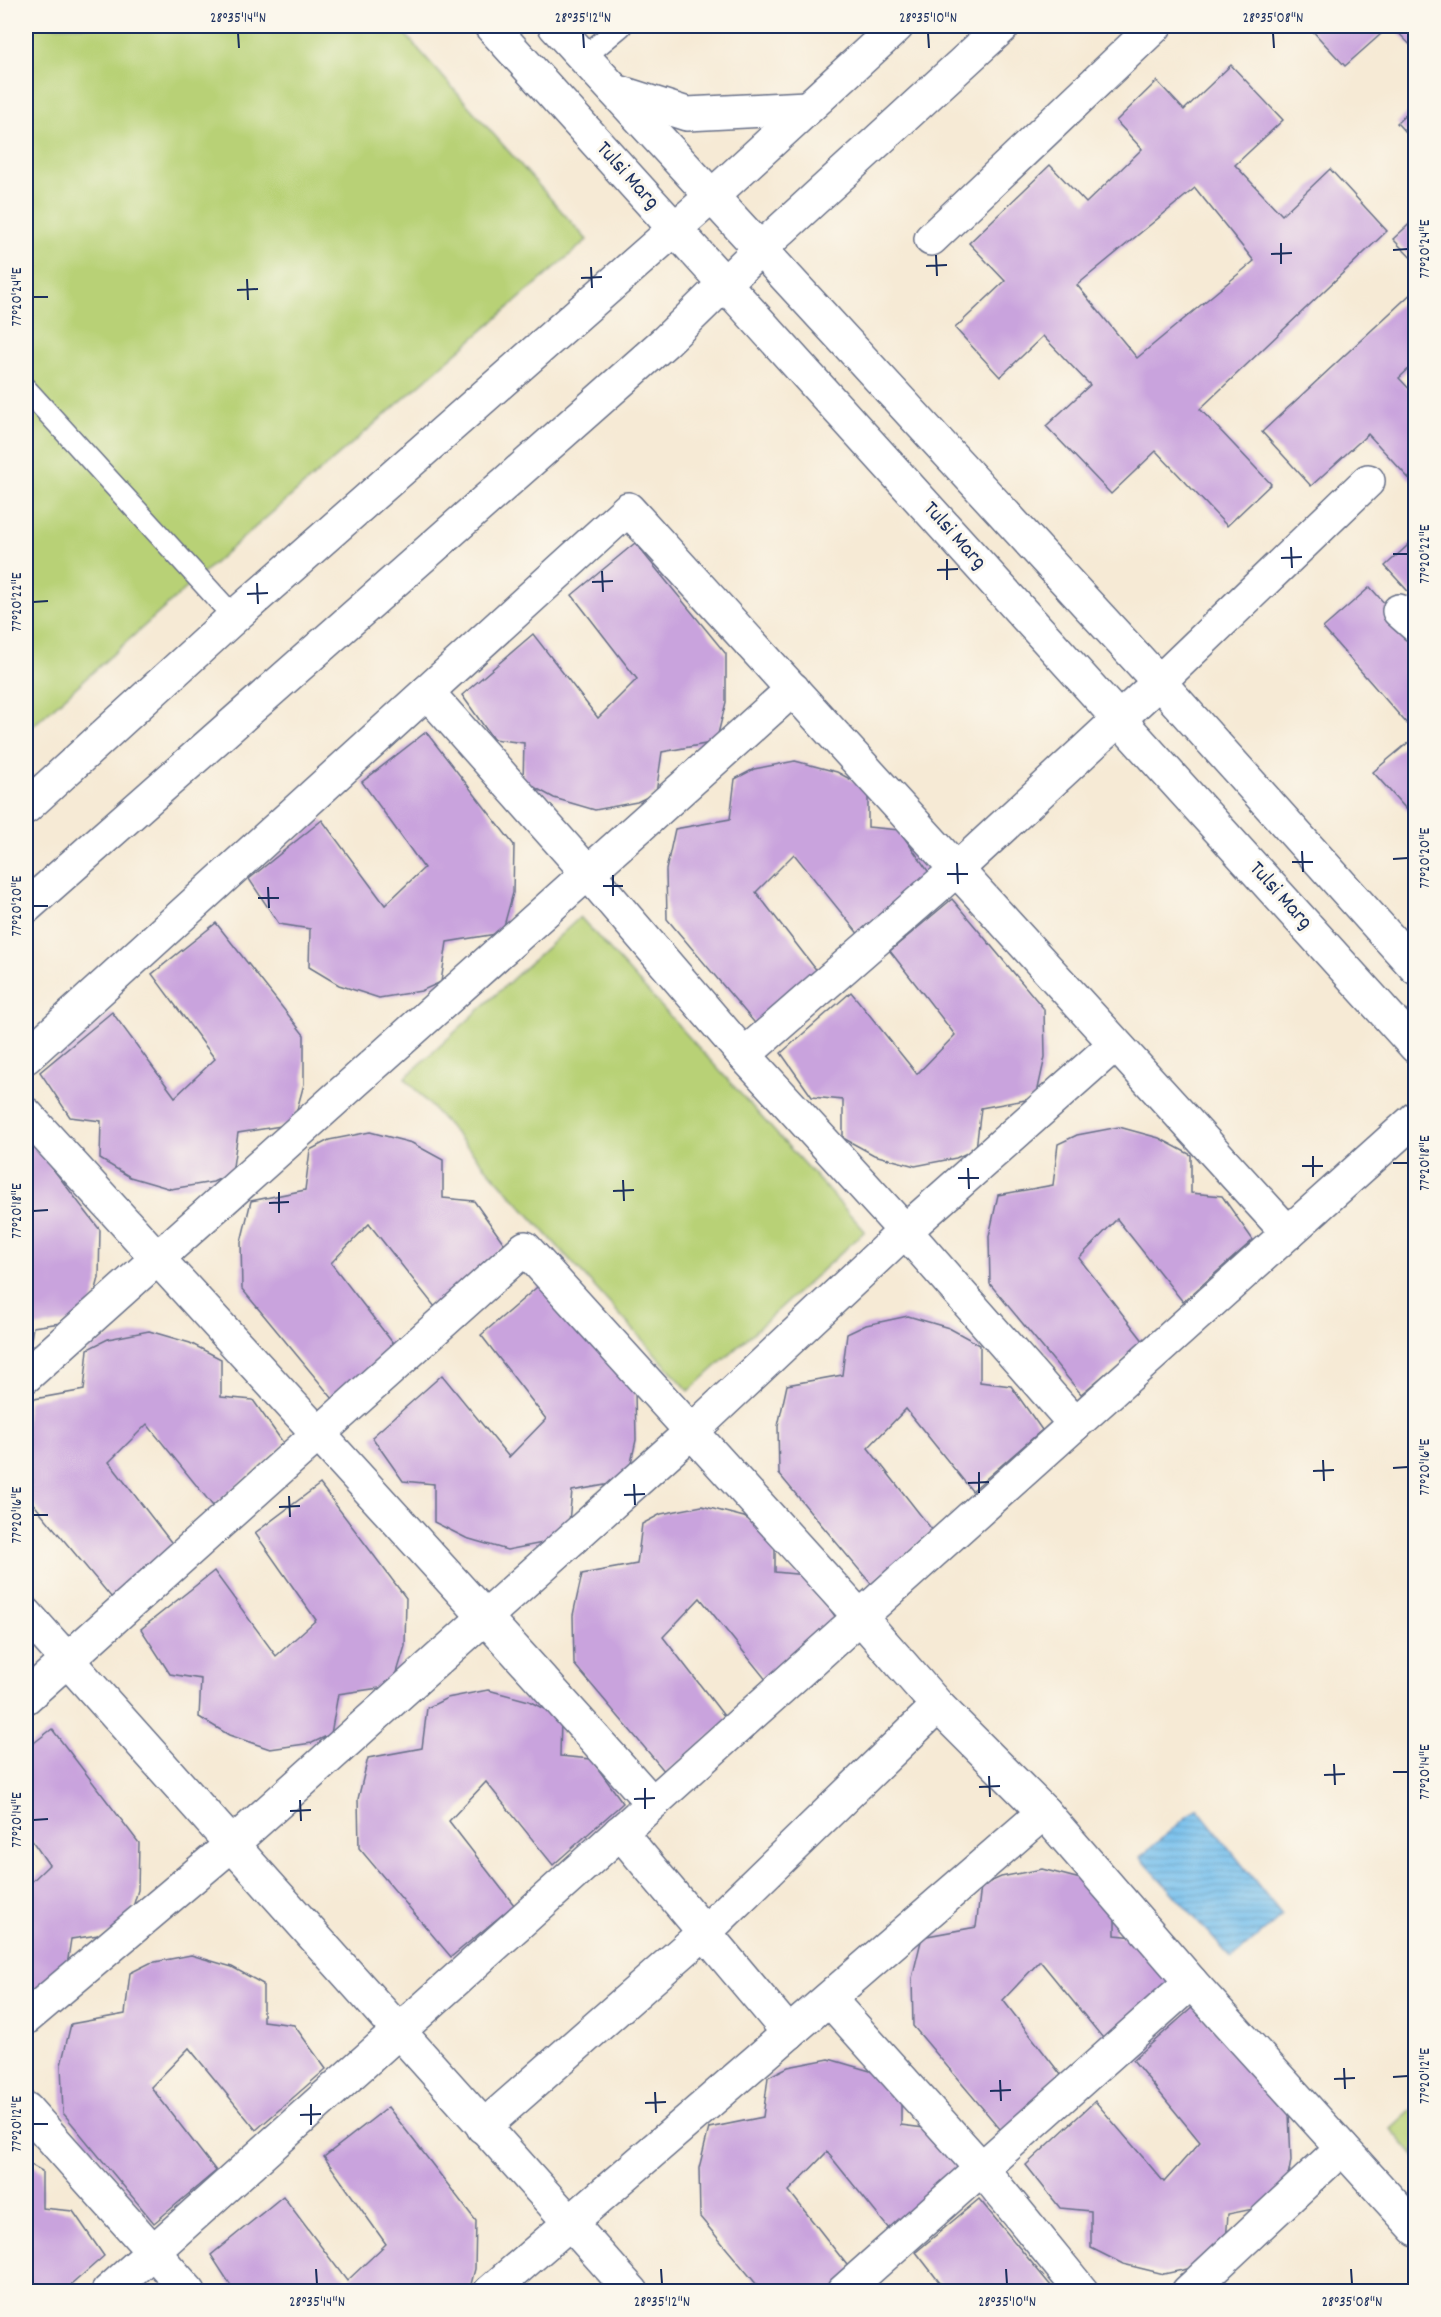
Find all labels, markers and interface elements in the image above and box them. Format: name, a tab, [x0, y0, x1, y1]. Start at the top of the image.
text: 28°35'14"N	[210, 8, 266, 30]
text: 28°35'12"N	[555, 8, 611, 30]
text: 28°35'10"N	[899, 8, 957, 30]
text: 28°35'08"N	[1243, 8, 1303, 30]
street label: Tulsi Marg	[588, 135, 666, 217]
text: 77°20'24"E	[1415, 219, 1437, 278]
text: 77°20'24"E	[7, 267, 29, 326]
street label: Tulsi Marg	[915, 495, 993, 577]
text: 77°20'22"E	[1415, 524, 1437, 584]
text: 77°20'22"E	[7, 572, 29, 632]
text: 77°20'20"E	[1415, 827, 1437, 888]
street label: Tulsi Marg	[1241, 855, 1319, 937]
text: 77°20'20"E	[7, 875, 29, 936]
text: 77°20'18"E	[1415, 1135, 1437, 1191]
text: 77°20'18"E	[7, 1183, 29, 1239]
text: 77°20'16"E	[1415, 1438, 1437, 1495]
text: 77°20'16"E	[7, 1486, 29, 1543]
text: 77°20'14"E	[1415, 1744, 1437, 1800]
text: 77°20'14"E	[7, 1792, 29, 1848]
text: 77°20'12"E	[1415, 2048, 1437, 2104]
text: 77°20'12"E	[7, 2096, 29, 2152]
text: 28°35'14"N	[289, 2292, 345, 2314]
text: 28°35'12"N	[634, 2292, 690, 2314]
text: 28°35'10"N	[978, 2292, 1036, 2314]
text: 28°35'08"N	[1322, 2292, 1382, 2314]

